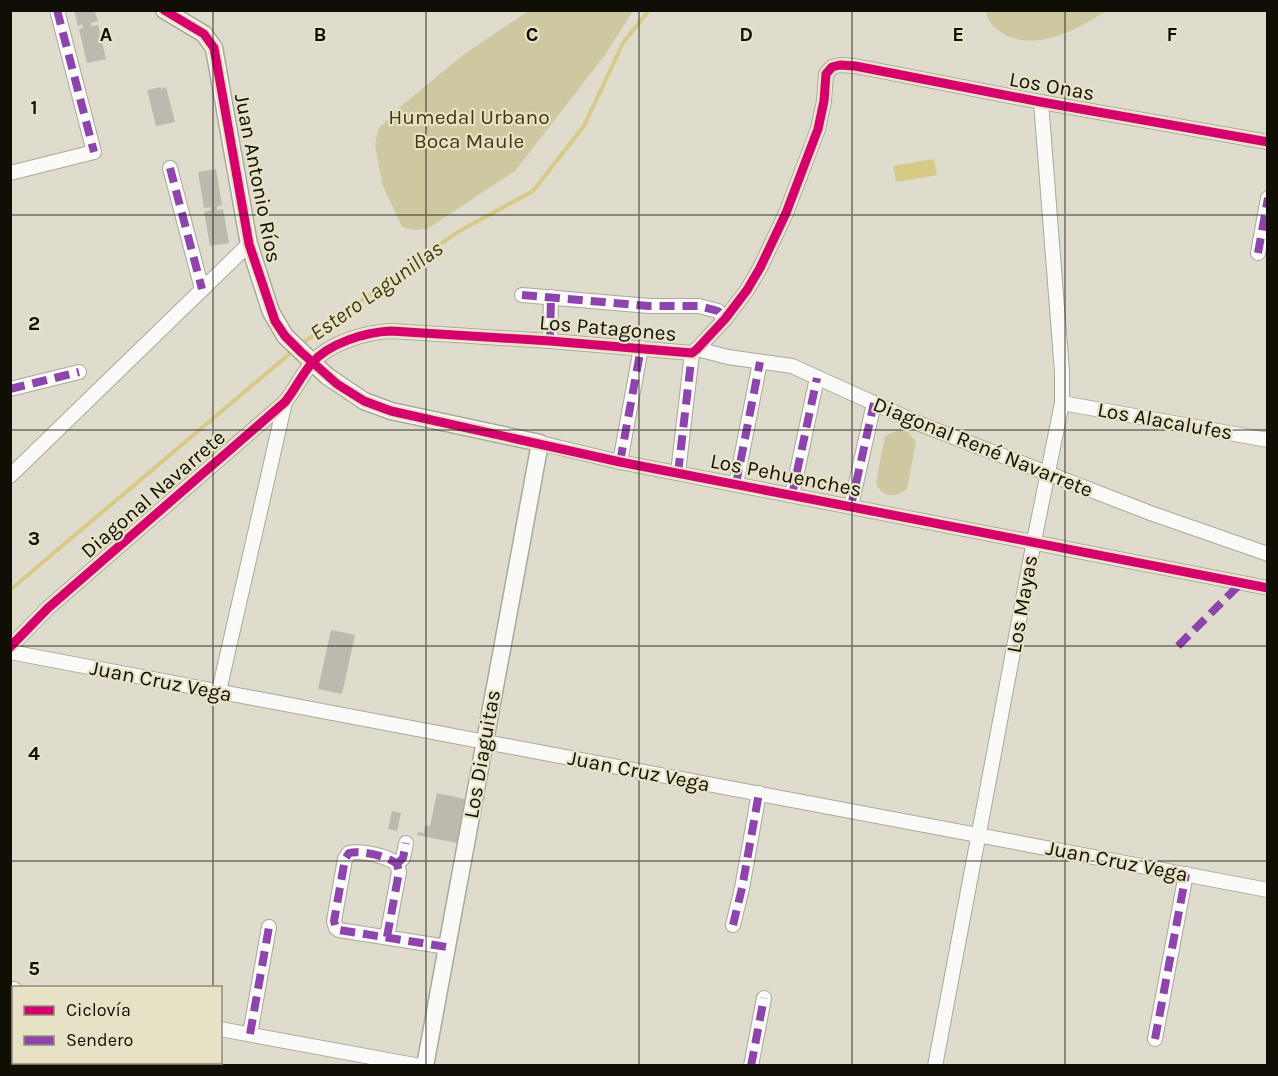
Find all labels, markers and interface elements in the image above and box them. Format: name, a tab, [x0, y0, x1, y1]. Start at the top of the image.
text: A	[100, 23, 113, 46]
text: B	[314, 23, 326, 46]
text: C	[526, 23, 538, 46]
text: D	[739, 23, 753, 46]
text: E	[952, 23, 964, 46]
text: F	[1167, 23, 1178, 46]
street label: Los Onas	[1007, 67, 1097, 105]
street label: Juan Antonio Ríos	[230, 92, 286, 264]
text: 1	[30, 96, 38, 119]
park label: Humedal Urbano Boca Maule	[388, 105, 550, 153]
water label: Estero Lagunillas	[305, 235, 448, 346]
street label: Los Patagones	[538, 310, 678, 346]
text: 2	[28, 312, 40, 335]
street label: Diagonal René Navarrete	[870, 392, 1096, 502]
street label: Los Alacalufes	[1096, 397, 1234, 445]
street label: Diagonal Navarrete	[76, 425, 230, 563]
street label: Los Pehuenches	[708, 449, 864, 501]
text: 3	[28, 527, 40, 550]
street label: Los Mayas	[1002, 553, 1042, 655]
street label: Juan Cruz Vega	[88, 655, 234, 707]
street label: Los Diaguitas	[459, 688, 505, 820]
text: 4	[28, 742, 40, 765]
street label: Juan Cruz Vega	[566, 745, 712, 797]
street label: Juan Cruz Vega	[1044, 835, 1190, 887]
text: 5	[28, 957, 40, 980]
legend	[12, 986, 222, 1064]
text: Ciclovía	[66, 999, 131, 1021]
text: Sendero	[66, 1029, 133, 1051]

